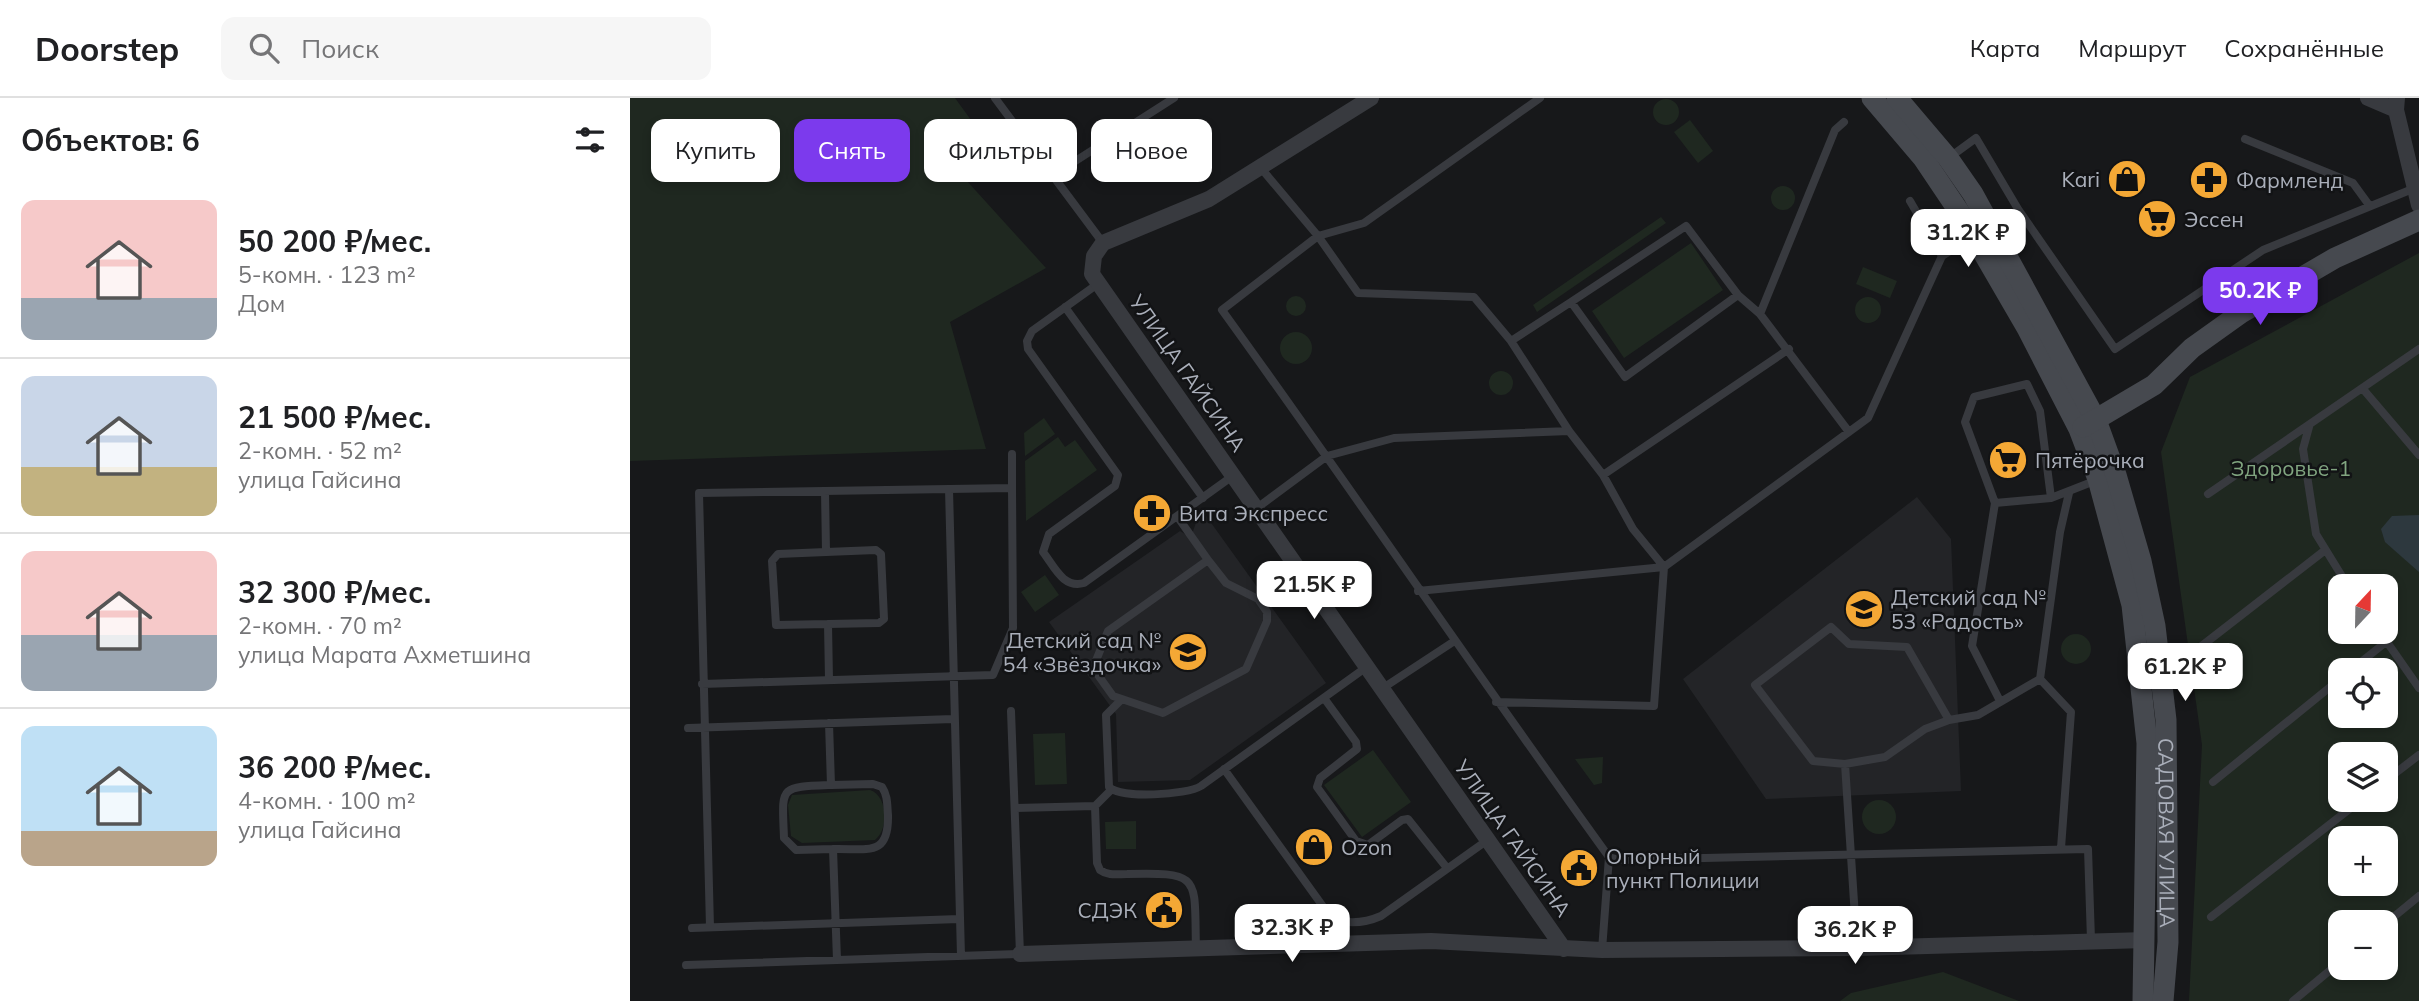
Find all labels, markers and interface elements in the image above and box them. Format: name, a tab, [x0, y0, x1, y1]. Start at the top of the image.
search box	[221, 17, 711, 80]
text: Doorstep	[35, 28, 179, 69]
icon: search	[245, 29, 283, 67]
text: Поиск	[301, 32, 379, 65]
text: Карта	[1970, 33, 2040, 63]
text: Маршрут	[2078, 33, 2186, 63]
text: Сохранённые	[2224, 33, 2384, 63]
chip: Купить	[651, 119, 780, 182]
chip: Снять	[794, 119, 910, 182]
chip: Фильтры	[924, 119, 1077, 182]
chip: Новое	[1091, 119, 1212, 182]
text: Объектов: 6	[21, 121, 200, 159]
icon: filters	[571, 121, 609, 159]
shop icon: Kari	[2106, 158, 2148, 200]
pharmacy icon: Фармленд	[2188, 159, 2230, 201]
place label: Kari	[2061, 166, 2100, 192]
place label: Фармленд	[2236, 167, 2343, 193]
supermarket icon: Эссен	[2136, 198, 2178, 240]
place label: Эссен	[2184, 206, 2244, 232]
pin: 31.2K ₽	[1903, 209, 2033, 269]
text: 31.2K ₽	[1927, 217, 2009, 246]
text: 50 200 ₽/мес.	[238, 222, 431, 260]
icon: home	[77, 228, 161, 312]
text: 5-комн. · 123 m²	[238, 260, 416, 289]
pin: 50.2K ₽	[2195, 268, 2325, 327]
text: 50.2K ₽	[2219, 275, 2301, 304]
text: Дом	[238, 289, 285, 318]
street label: УЛИЦА ГАЙСИНА	[1123, 289, 1252, 457]
text: 21 500 ₽/мес.	[238, 398, 431, 436]
icon: home	[77, 404, 161, 488]
text: 2-комн. · 52 m²	[238, 436, 402, 465]
supermarket icon: Пятёрочка	[1987, 439, 2029, 481]
place label: Пятёрочка	[2035, 447, 2145, 473]
park label: Здоровье-1	[2231, 455, 2351, 481]
text: улица Гайсина	[238, 465, 402, 494]
pharmacy icon: Вита Экспресс	[1131, 492, 1173, 534]
place label: Вита Экспресс	[1179, 500, 1328, 526]
pin: 21.5K ₽	[1249, 561, 1379, 621]
text: 21.5K ₽	[1273, 569, 1355, 598]
text: 32 300 ₽/мес.	[238, 573, 431, 611]
north arrow	[2328, 574, 2398, 644]
map controls	[2328, 574, 2398, 980]
icon: home	[77, 579, 161, 663]
place label: Детский сад № 53 «Радость»	[1891, 584, 2046, 634]
school or university icon: Детский сад № 53 «Радость»	[1843, 588, 1885, 630]
text: 2-комн. · 70 m²	[238, 611, 402, 640]
place label: Детский сад № 54 «Звёздочка»	[1003, 627, 1161, 677]
school or university icon: Детский сад № 54 «Звёздочка»	[1167, 631, 1209, 673]
text: улица Марата Ахметшина	[238, 640, 531, 669]
pin: 61.2K ₽	[2120, 644, 2250, 703]
text: 61.2K ₽	[2144, 651, 2226, 680]
button: locate	[2328, 658, 2398, 728]
street label: САДОВАЯ УЛИЦА	[2153, 738, 2181, 929]
button: layers	[2328, 742, 2398, 812]
text: 36 200 ₽/мес.	[238, 748, 431, 786]
icon: home	[77, 754, 161, 838]
street label: УЛИЦА ГАЙСИНА	[1448, 754, 1577, 922]
text: 4-комн. · 100 m²	[238, 786, 416, 815]
text: улица Гайсина	[238, 815, 402, 844]
shop icon: Ozon	[1293, 826, 1335, 868]
button: +	[2328, 826, 2398, 896]
place label: Ozon	[1341, 834, 1392, 860]
place label: Опорный пункт Полиции	[1606, 843, 1759, 893]
public building icon: Опорный пункт Полиции	[1558, 847, 1600, 889]
public building icon: СДЭК	[1143, 889, 1185, 931]
place label: СДЭК	[1078, 897, 1137, 923]
pin: 32.3K ₽	[1227, 904, 1357, 964]
pin: 36.2K ₽	[1790, 906, 1920, 966]
button: −	[2328, 910, 2398, 980]
text: 32.3K ₽	[1251, 912, 1333, 941]
text: 36.2K ₽	[1814, 914, 1896, 943]

